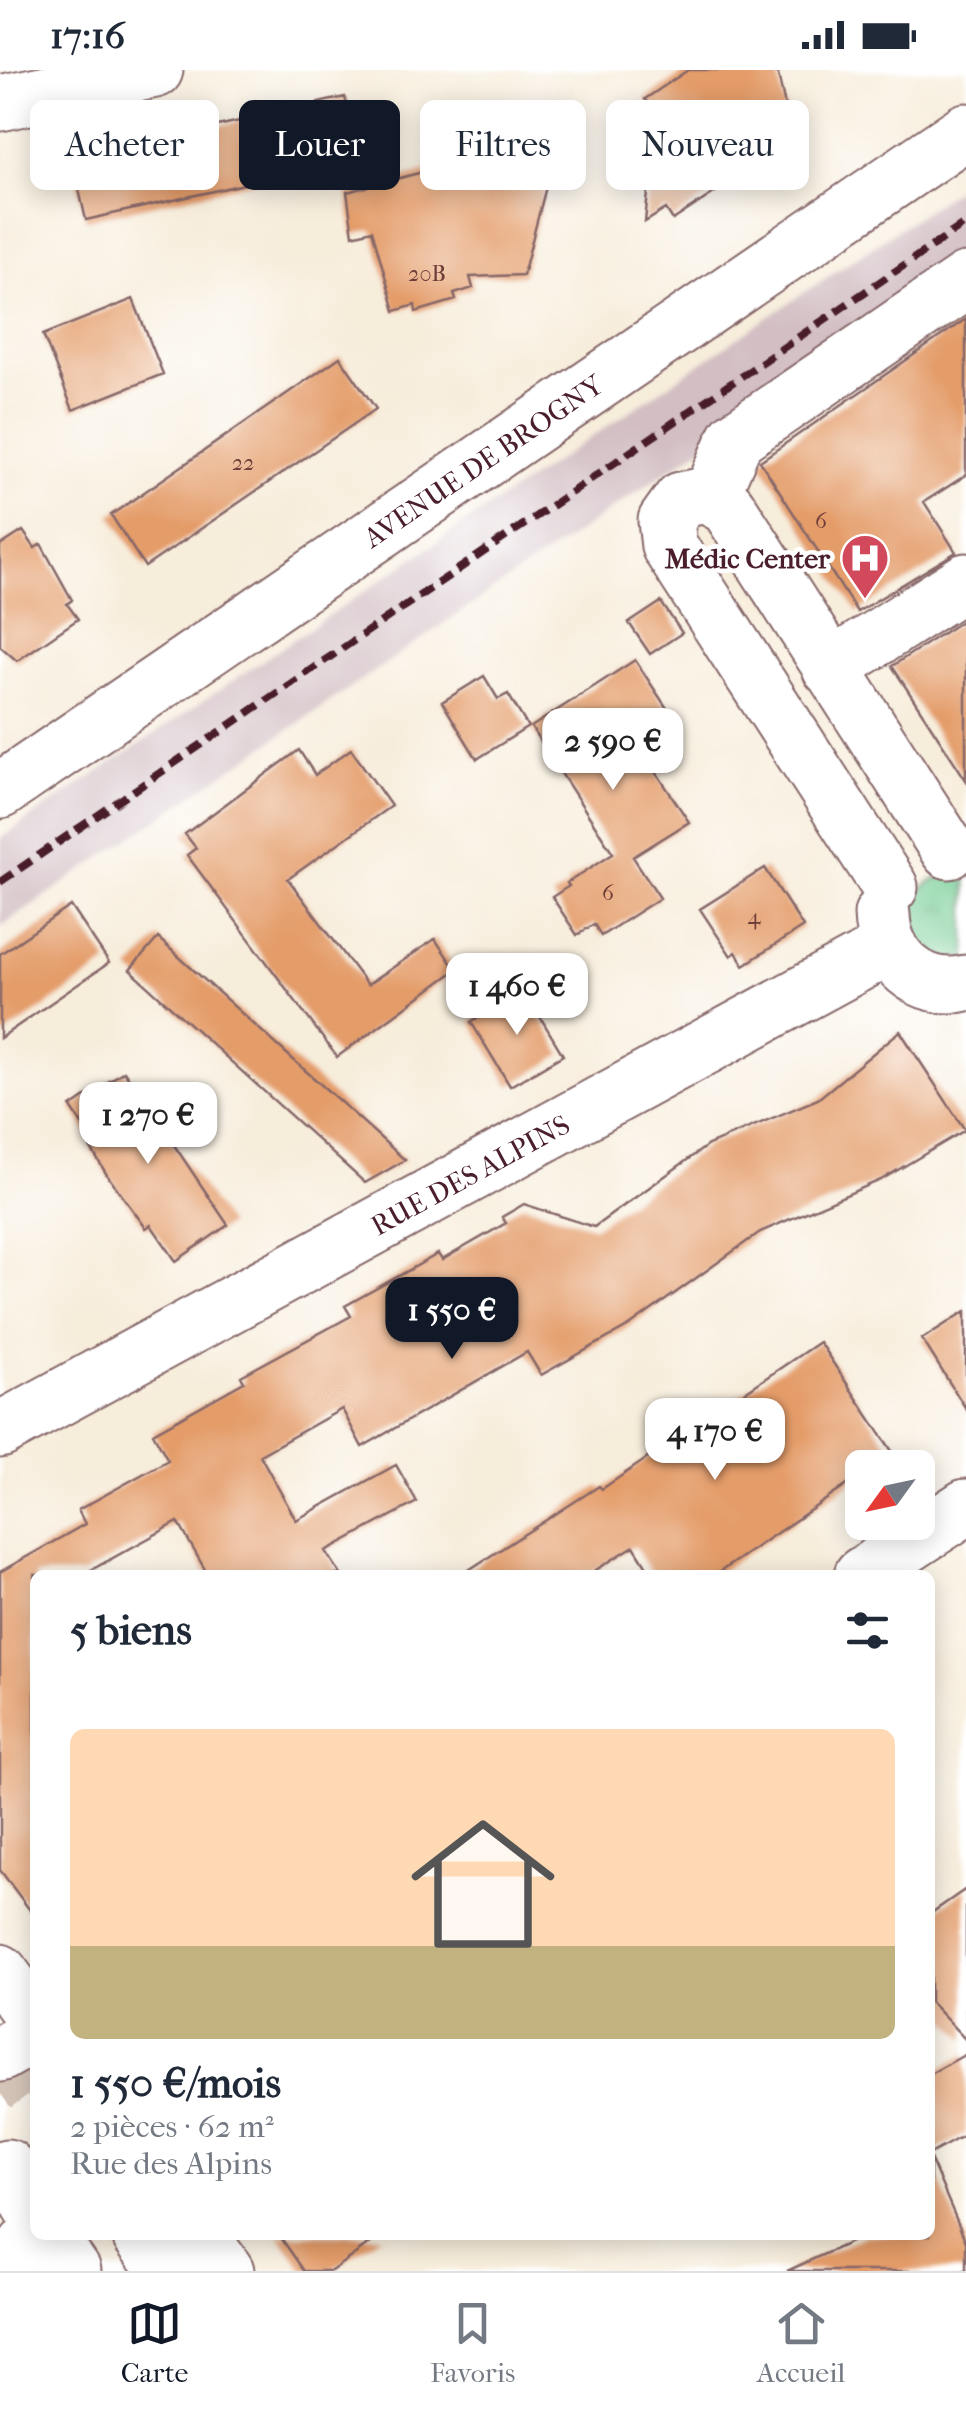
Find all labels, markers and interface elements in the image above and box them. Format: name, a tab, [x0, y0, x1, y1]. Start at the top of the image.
text: 17:16	[50, 13, 125, 58]
chip: Acheter	[30, 100, 219, 190]
chip: Louer	[239, 100, 400, 190]
chip: Filtres	[420, 100, 586, 190]
chip: Nouveau	[606, 100, 809, 190]
house number: 20B	[408, 261, 446, 287]
street label: AVENUE DE BROGNY	[357, 368, 610, 555]
house number: 22	[232, 450, 254, 476]
house number: 6	[815, 508, 827, 534]
hospital icon: Médic Center	[839, 532, 891, 600]
place label: Médic Center	[665, 542, 831, 575]
pin: 2 590 €	[521, 708, 705, 793]
text: 2 590 €	[564, 722, 662, 759]
house number: 6	[602, 880, 614, 906]
house number: 4	[748, 904, 762, 930]
pin: 1 460 €	[425, 953, 609, 1038]
text: 1 460 €	[468, 967, 566, 1004]
pin: 1 270 €	[56, 1082, 240, 1167]
text: 1 270 €	[101, 1096, 195, 1133]
street label: RUE DES ALPINS	[365, 1108, 575, 1242]
pin: 1 550 €	[360, 1277, 544, 1362]
text: 1 550 €	[407, 1291, 497, 1328]
pin: 4 170 €	[623, 1398, 807, 1483]
text: 4 170 €	[667, 1412, 763, 1449]
north arrow	[845, 1450, 935, 1540]
map controls	[845, 1450, 935, 1540]
icon: filters	[840, 1603, 895, 1658]
text: 5 biens	[70, 1606, 192, 1655]
icon: home	[393, 1794, 573, 1974]
text: 1 550 €/mois	[70, 2059, 281, 2108]
text: 2 pièces · 62 m²	[70, 2108, 274, 2145]
text: Rue des Alpins	[70, 2145, 272, 2182]
tab: Carte	[121, 2296, 188, 2389]
tab: Favoris	[430, 2296, 515, 2389]
tab: Accueil	[757, 2296, 845, 2389]

